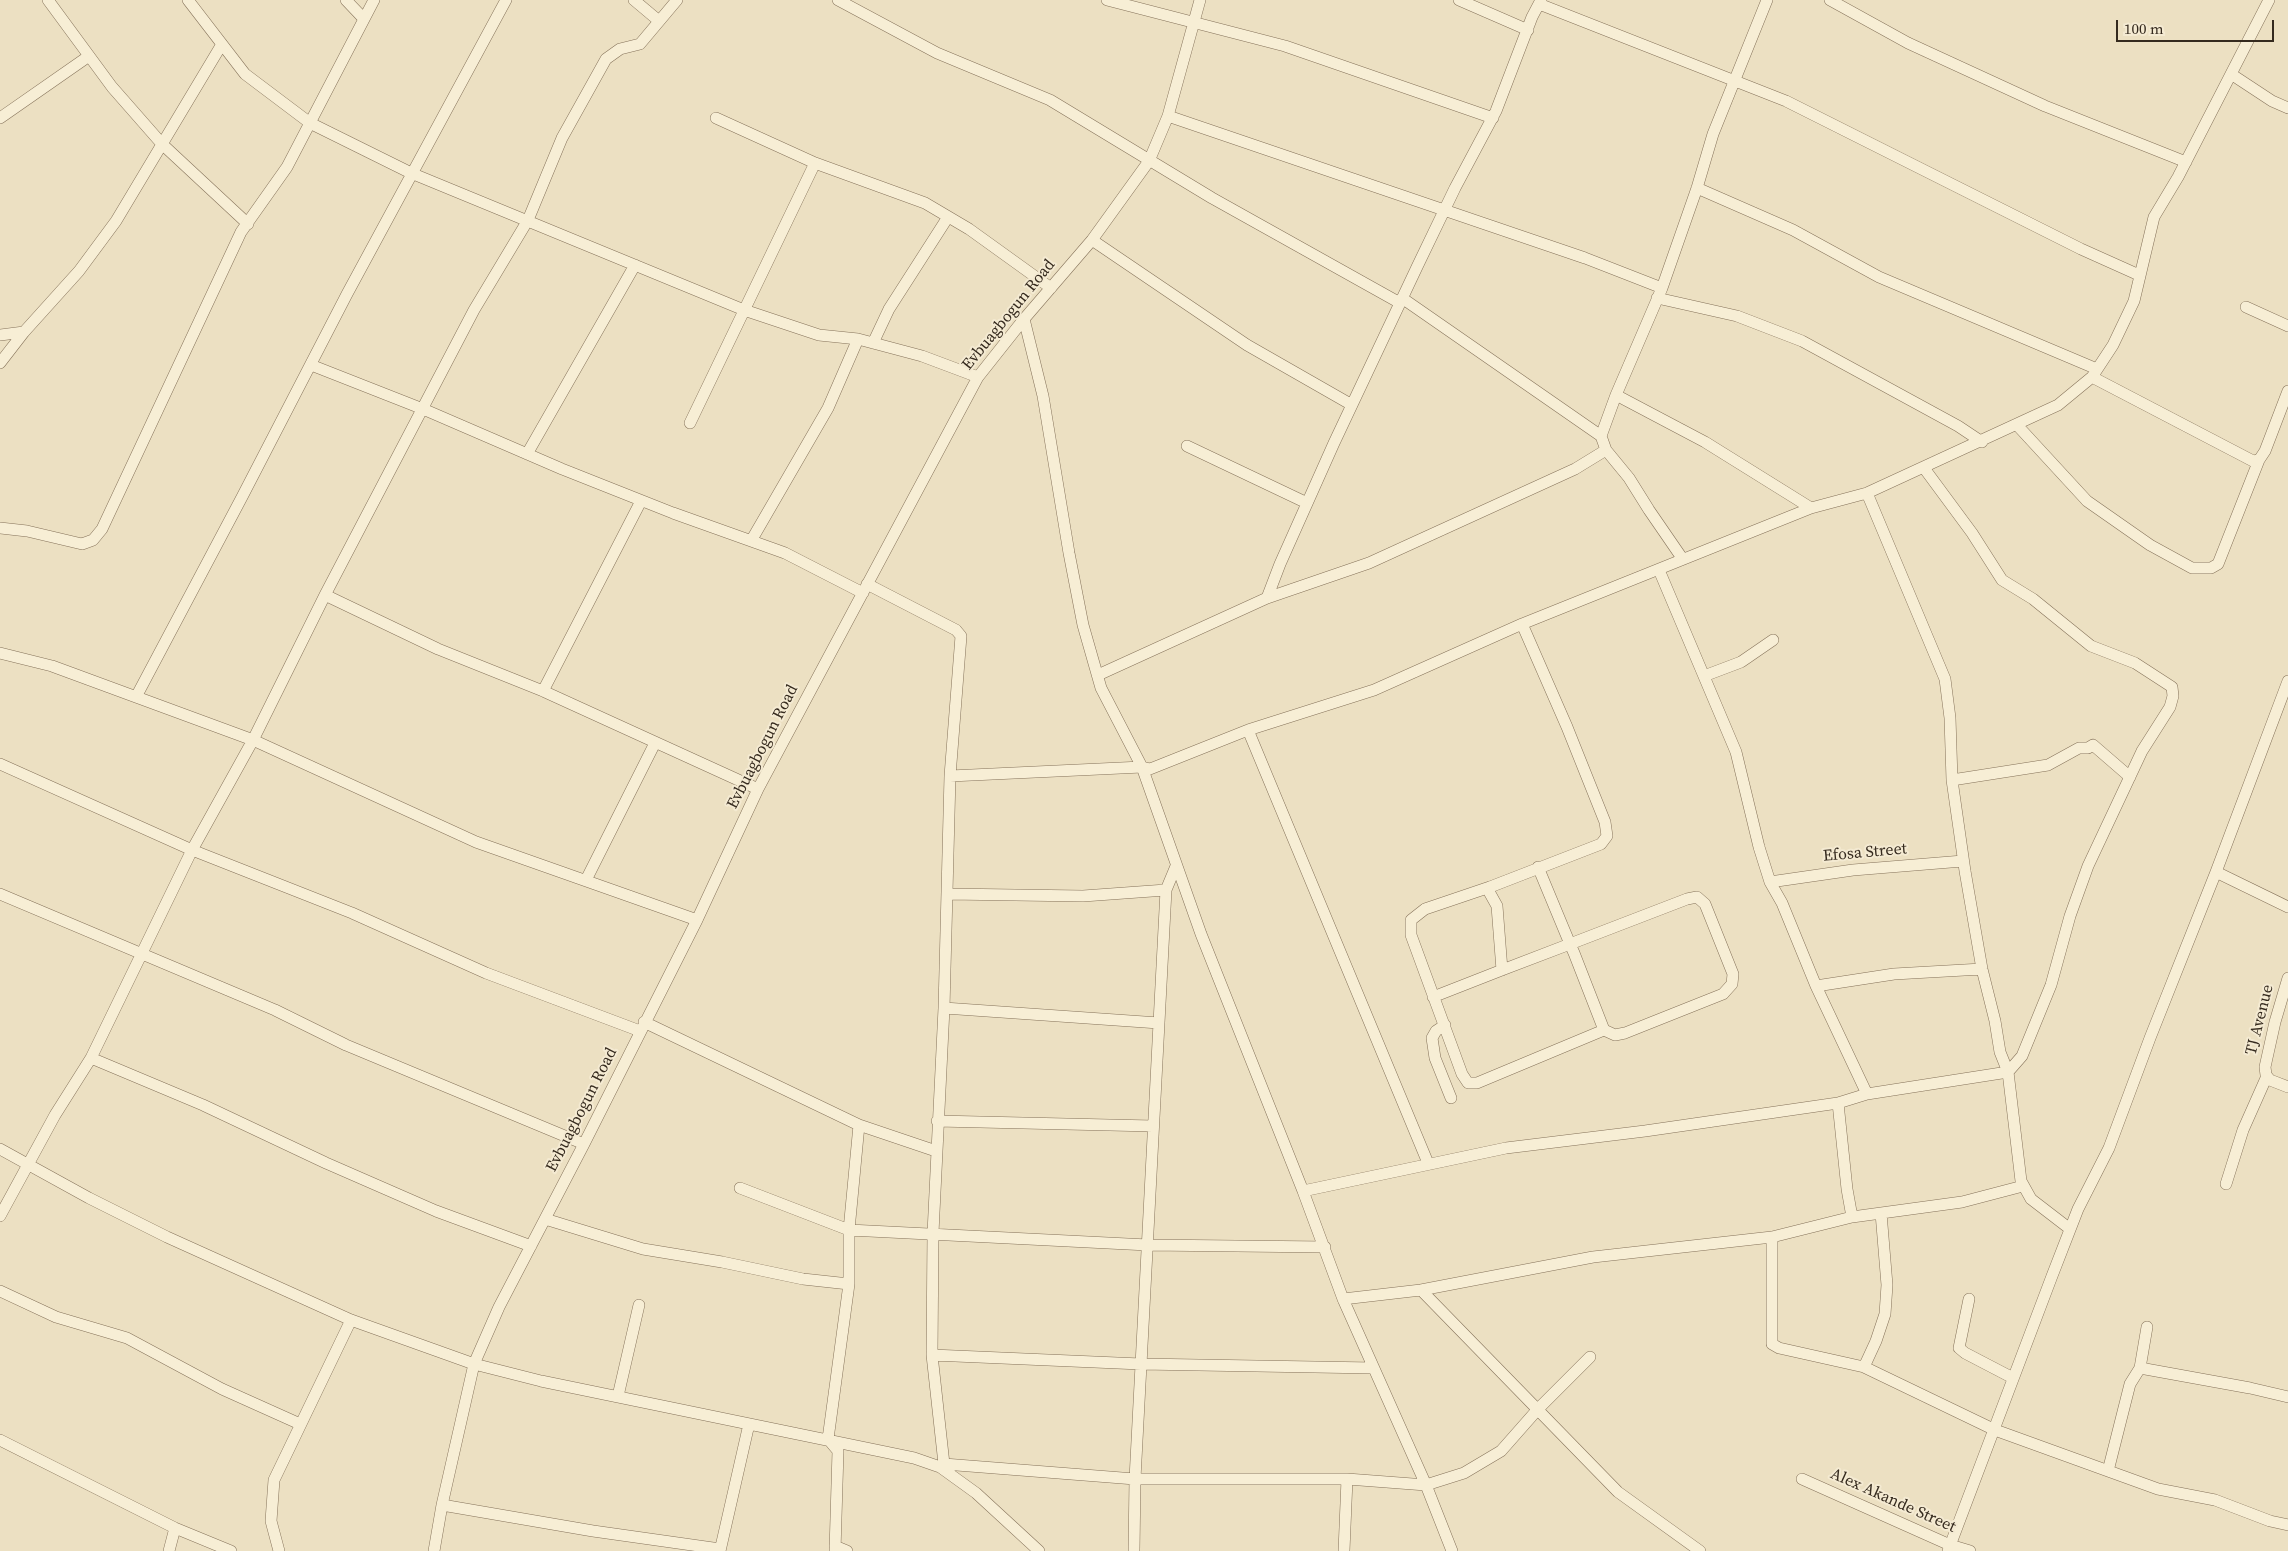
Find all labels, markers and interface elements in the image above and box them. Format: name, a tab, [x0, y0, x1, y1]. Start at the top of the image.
scale bar	[2118, 10, 2276, 42]
text: 100 m	[2124, 18, 2164, 39]
street label: Evbuagbogun Road	[958, 256, 1060, 374]
street label: Evbuagbogun Road	[723, 682, 803, 812]
street label: Efosa Street	[1822, 840, 1908, 866]
street label: TJ Avenue	[2242, 983, 2278, 1057]
street label: Evbuagbogun Road	[542, 1045, 622, 1175]
street label: Alex Akande Street	[1827, 1465, 1959, 1537]

